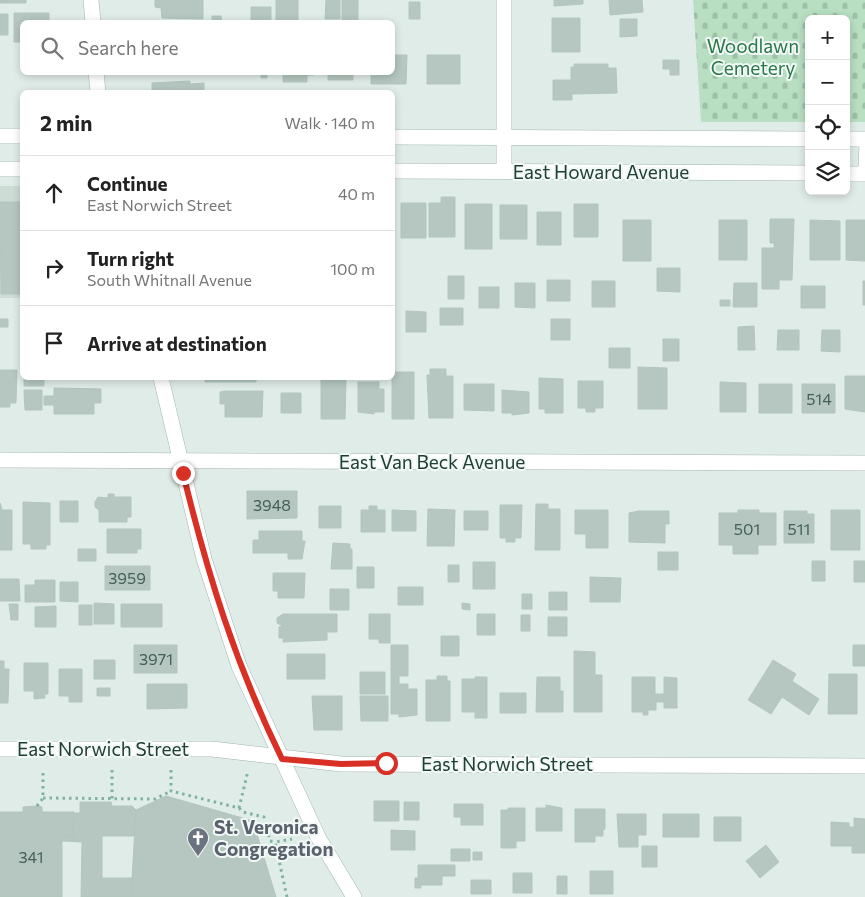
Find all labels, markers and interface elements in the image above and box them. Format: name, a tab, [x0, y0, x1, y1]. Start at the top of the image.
map controls	[805, 15, 850, 195]
button: +	[805, 15, 850, 60]
search box	[20, 20, 395, 75]
icon: search	[38, 34, 66, 62]
park label: Woodlawn Cemetery	[707, 34, 799, 79]
text: Search here	[78, 36, 178, 59]
button: −	[805, 60, 850, 105]
button: locate	[805, 105, 850, 150]
text: 2 min	[40, 110, 92, 135]
text: Walk · 140 m	[285, 113, 375, 132]
button: layers	[805, 150, 850, 195]
street label: East Howard Avenue	[513, 160, 689, 183]
text: Continue	[87, 172, 167, 195]
icon: ahead	[40, 179, 68, 207]
text: 40 m	[338, 184, 375, 203]
text: East Norwich Street	[87, 195, 232, 214]
text: Turn right	[87, 247, 174, 270]
icon: right	[40, 254, 68, 282]
text: 100 m	[330, 259, 375, 278]
text: South Whitnall Avenue	[87, 270, 252, 289]
icon: arrive	[40, 329, 68, 357]
text: Arrive at destination	[87, 332, 267, 355]
house number: 514	[806, 389, 832, 408]
street label: East Van Beck Avenue	[339, 450, 525, 473]
route end	[172, 462, 195, 485]
house number: 3948	[253, 495, 291, 514]
house number: 501	[734, 519, 760, 538]
house number: 511	[788, 519, 810, 538]
house number: 3959	[108, 568, 146, 587]
house number: 3971	[139, 649, 173, 668]
street label: East Norwich Street	[17, 737, 189, 760]
route start	[375, 752, 398, 775]
street label: East Norwich Street	[421, 752, 593, 775]
place label: St. Veronica Congregation	[214, 815, 333, 860]
church icon: St. Veronica Congregation	[186, 826, 210, 857]
house number: 341	[18, 847, 44, 866]

